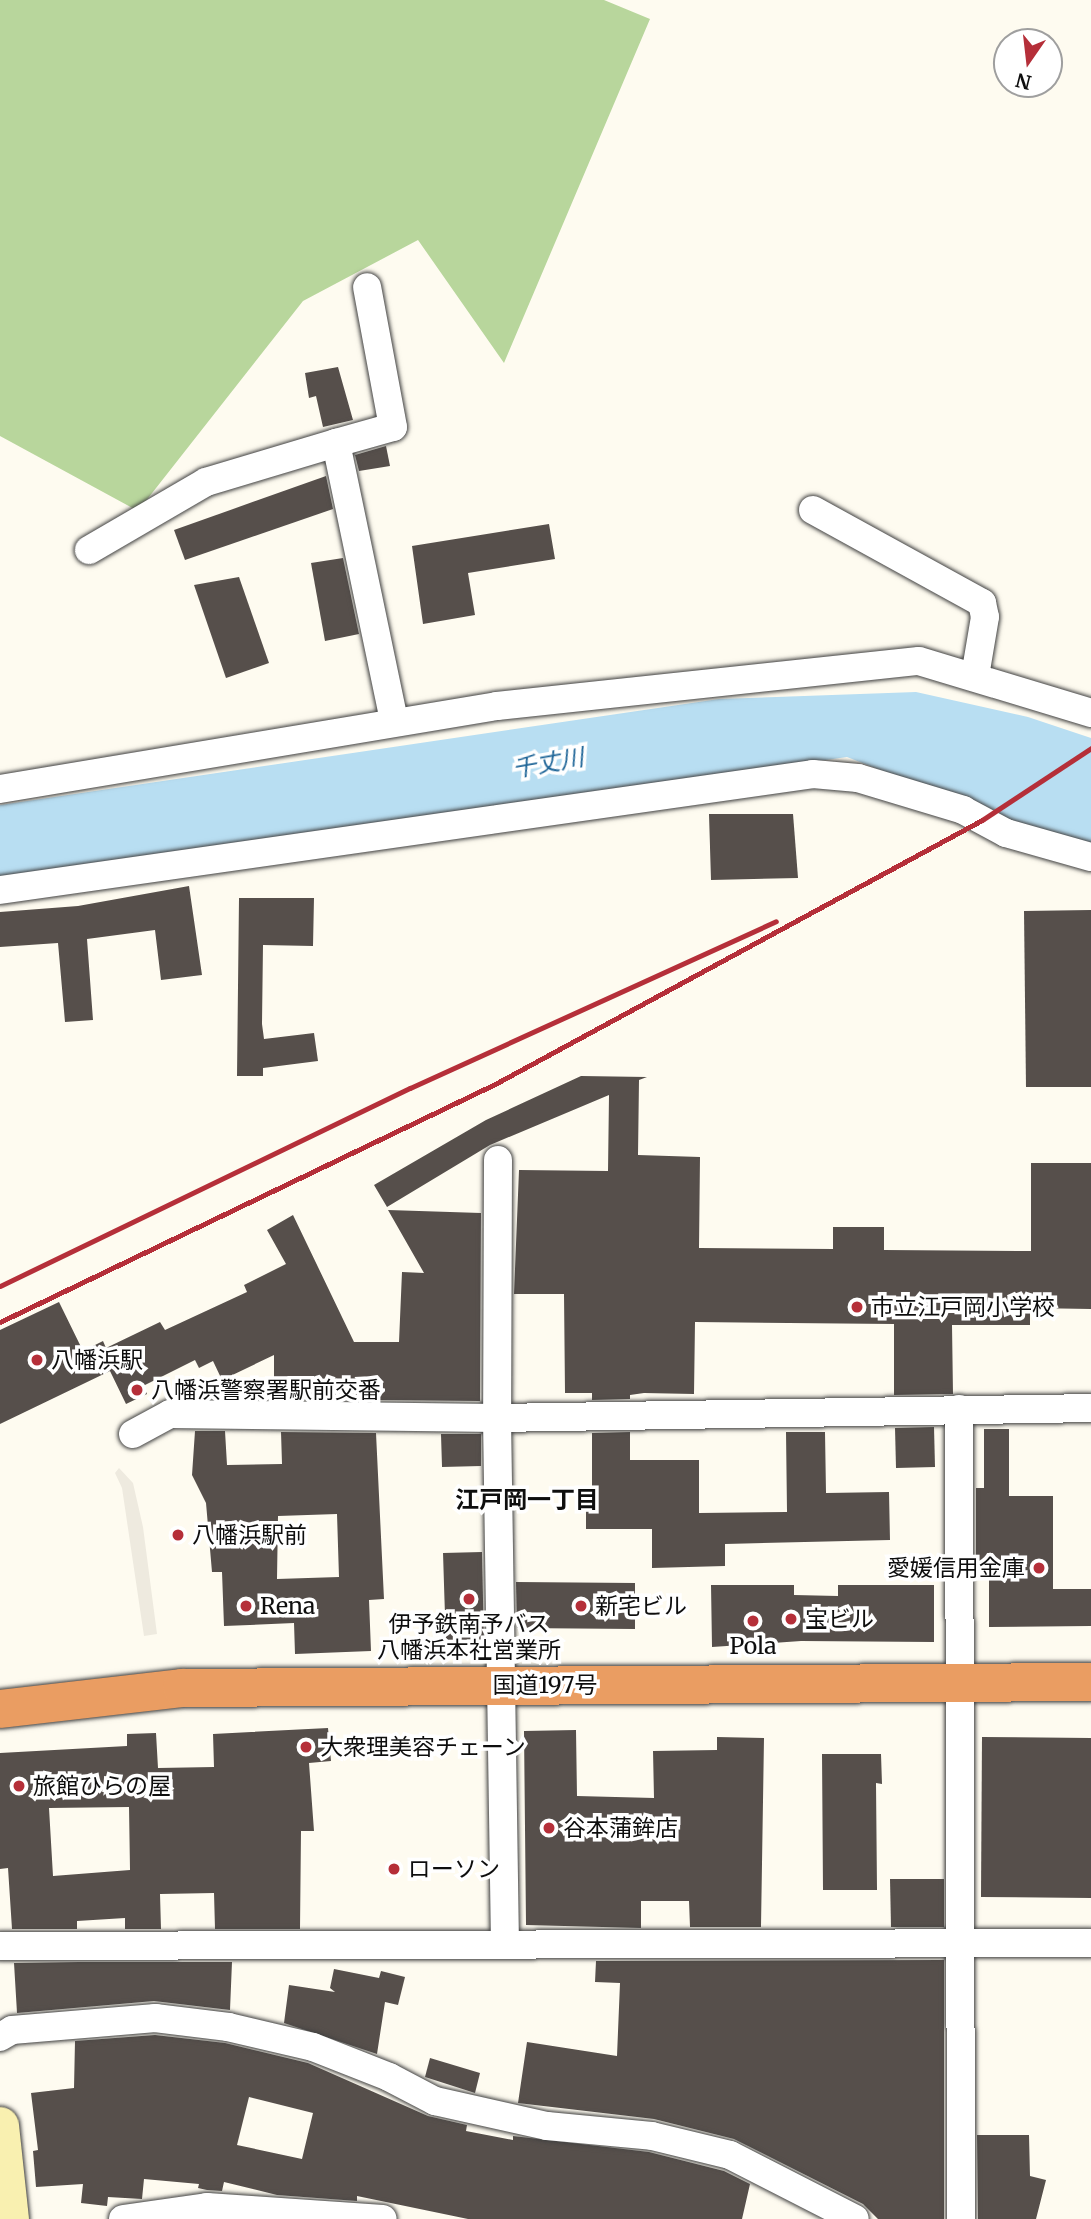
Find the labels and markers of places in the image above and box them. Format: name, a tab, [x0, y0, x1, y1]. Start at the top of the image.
place label: 市立江戸岡小学校	[871, 1293, 1055, 1321]
marker: 市立江戸岡小学校	[849, 1299, 865, 1315]
place label: 八幡浜駅	[51, 1346, 143, 1374]
marker: 八幡浜駅	[29, 1352, 45, 1368]
place label: 八幡浜警察署駅前交番	[151, 1376, 381, 1404]
marker: 八幡浜警察署駅前交番	[129, 1382, 145, 1398]
place label: 八幡浜駅前	[192, 1521, 307, 1549]
marker: 八幡浜駅前	[170, 1527, 186, 1543]
place label: 愛媛信用金庫	[887, 1554, 1025, 1582]
marker: 愛媛信用金庫	[1031, 1560, 1047, 1576]
marker: 伊予鉄南予バス 八幡浜本社営業所	[461, 1591, 477, 1607]
place label: Rena	[260, 1592, 315, 1620]
place label: 新宅ビル	[595, 1592, 687, 1620]
marker: Rena	[238, 1598, 254, 1614]
marker: 新宅ビル	[573, 1598, 589, 1614]
place label: 宝ビル	[805, 1605, 874, 1633]
place label: 伊予鉄南予バス 八幡浜本社営業所	[377, 1610, 561, 1664]
marker: 宝ビル	[783, 1611, 799, 1627]
marker: Pola	[745, 1613, 761, 1629]
place label: Pola	[729, 1632, 777, 1660]
place label: 大衆理美容チェーン	[320, 1733, 527, 1761]
marker: 大衆理美容チェーン	[298, 1739, 314, 1755]
place label: 旅館ひらの屋	[33, 1772, 171, 1800]
marker: 旅館ひらの屋	[11, 1778, 27, 1794]
place label: 谷本蒲鉾店	[563, 1814, 678, 1842]
marker: 谷本蒲鉾店	[541, 1820, 557, 1836]
place label: ローソン	[408, 1855, 500, 1883]
marker: ローソン	[386, 1861, 402, 1877]

